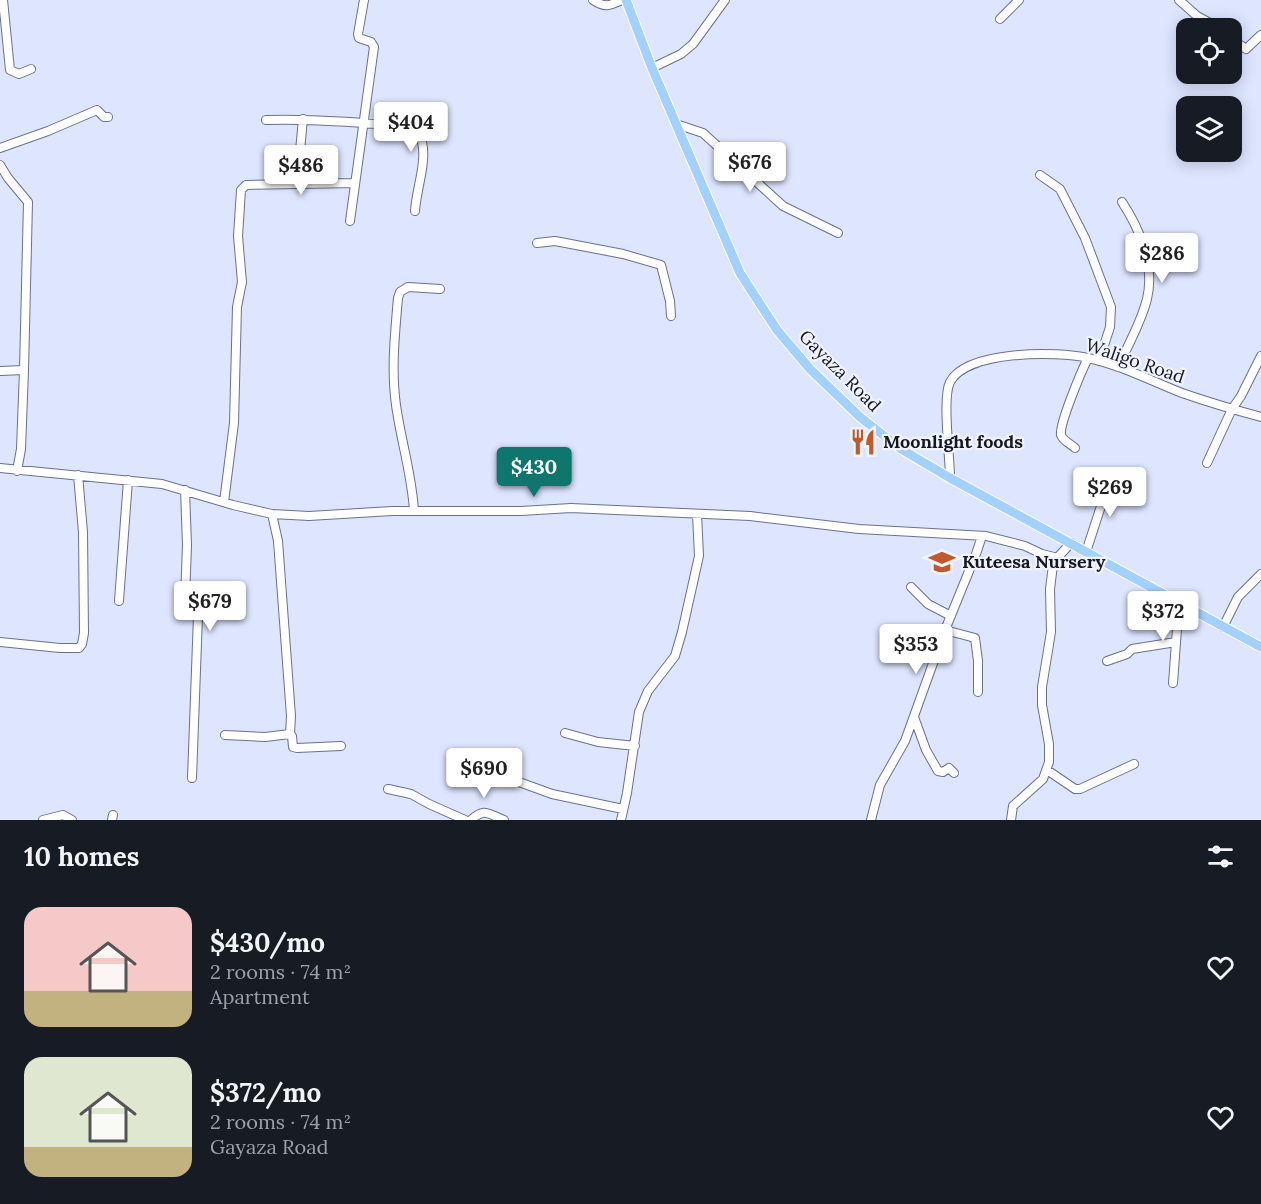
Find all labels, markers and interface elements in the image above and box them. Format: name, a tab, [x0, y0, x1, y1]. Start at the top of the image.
map controls	[1176, 18, 1242, 162]
button: locate	[1176, 18, 1242, 84]
button: layers	[1176, 96, 1242, 162]
pin: $404	[375, 102, 447, 153]
text: $404	[388, 109, 434, 134]
pin: $676	[714, 142, 786, 193]
pin: $486	[265, 145, 337, 196]
text: $676	[728, 149, 772, 174]
text: $486	[278, 152, 324, 177]
pin: $286	[1126, 233, 1198, 284]
text: $286	[1139, 240, 1185, 265]
street label: Gayaza Road	[795, 325, 886, 417]
street label: Waligo Road	[1083, 333, 1188, 388]
restaurant icon: Moonlight foods	[848, 427, 878, 457]
place label: Moonlight foods	[883, 430, 1023, 453]
pin: $430	[498, 447, 570, 498]
text: $430	[511, 454, 557, 479]
pin: $269	[1074, 467, 1146, 518]
text: $269	[1087, 474, 1133, 499]
school or university icon: Kuteesa Nursery	[927, 547, 957, 577]
place label: Kuteesa Nursery	[962, 550, 1106, 573]
pin: $679	[174, 581, 246, 632]
text: $679	[188, 588, 232, 613]
pin: $372	[1127, 591, 1199, 642]
text: $372	[1142, 598, 1185, 623]
pin: $353	[880, 624, 952, 675]
text: $353	[894, 631, 938, 656]
pin: $690	[448, 748, 520, 799]
text: $690	[460, 755, 508, 780]
text: 10 homes	[24, 840, 139, 873]
icon: filters	[1204, 840, 1237, 873]
text: $430/mo	[210, 926, 325, 959]
icon: home	[72, 931, 144, 1003]
icon: heart	[1204, 951, 1237, 984]
text: 2 rooms · 74 m²	[210, 959, 351, 984]
text: Apartment	[210, 984, 310, 1009]
text: $372/mo	[210, 1076, 321, 1109]
icon: home	[72, 1081, 144, 1153]
icon: heart	[1204, 1101, 1237, 1134]
text: 2 rooms · 74 m²	[210, 1109, 351, 1134]
text: Gayaza Road	[210, 1134, 328, 1159]

